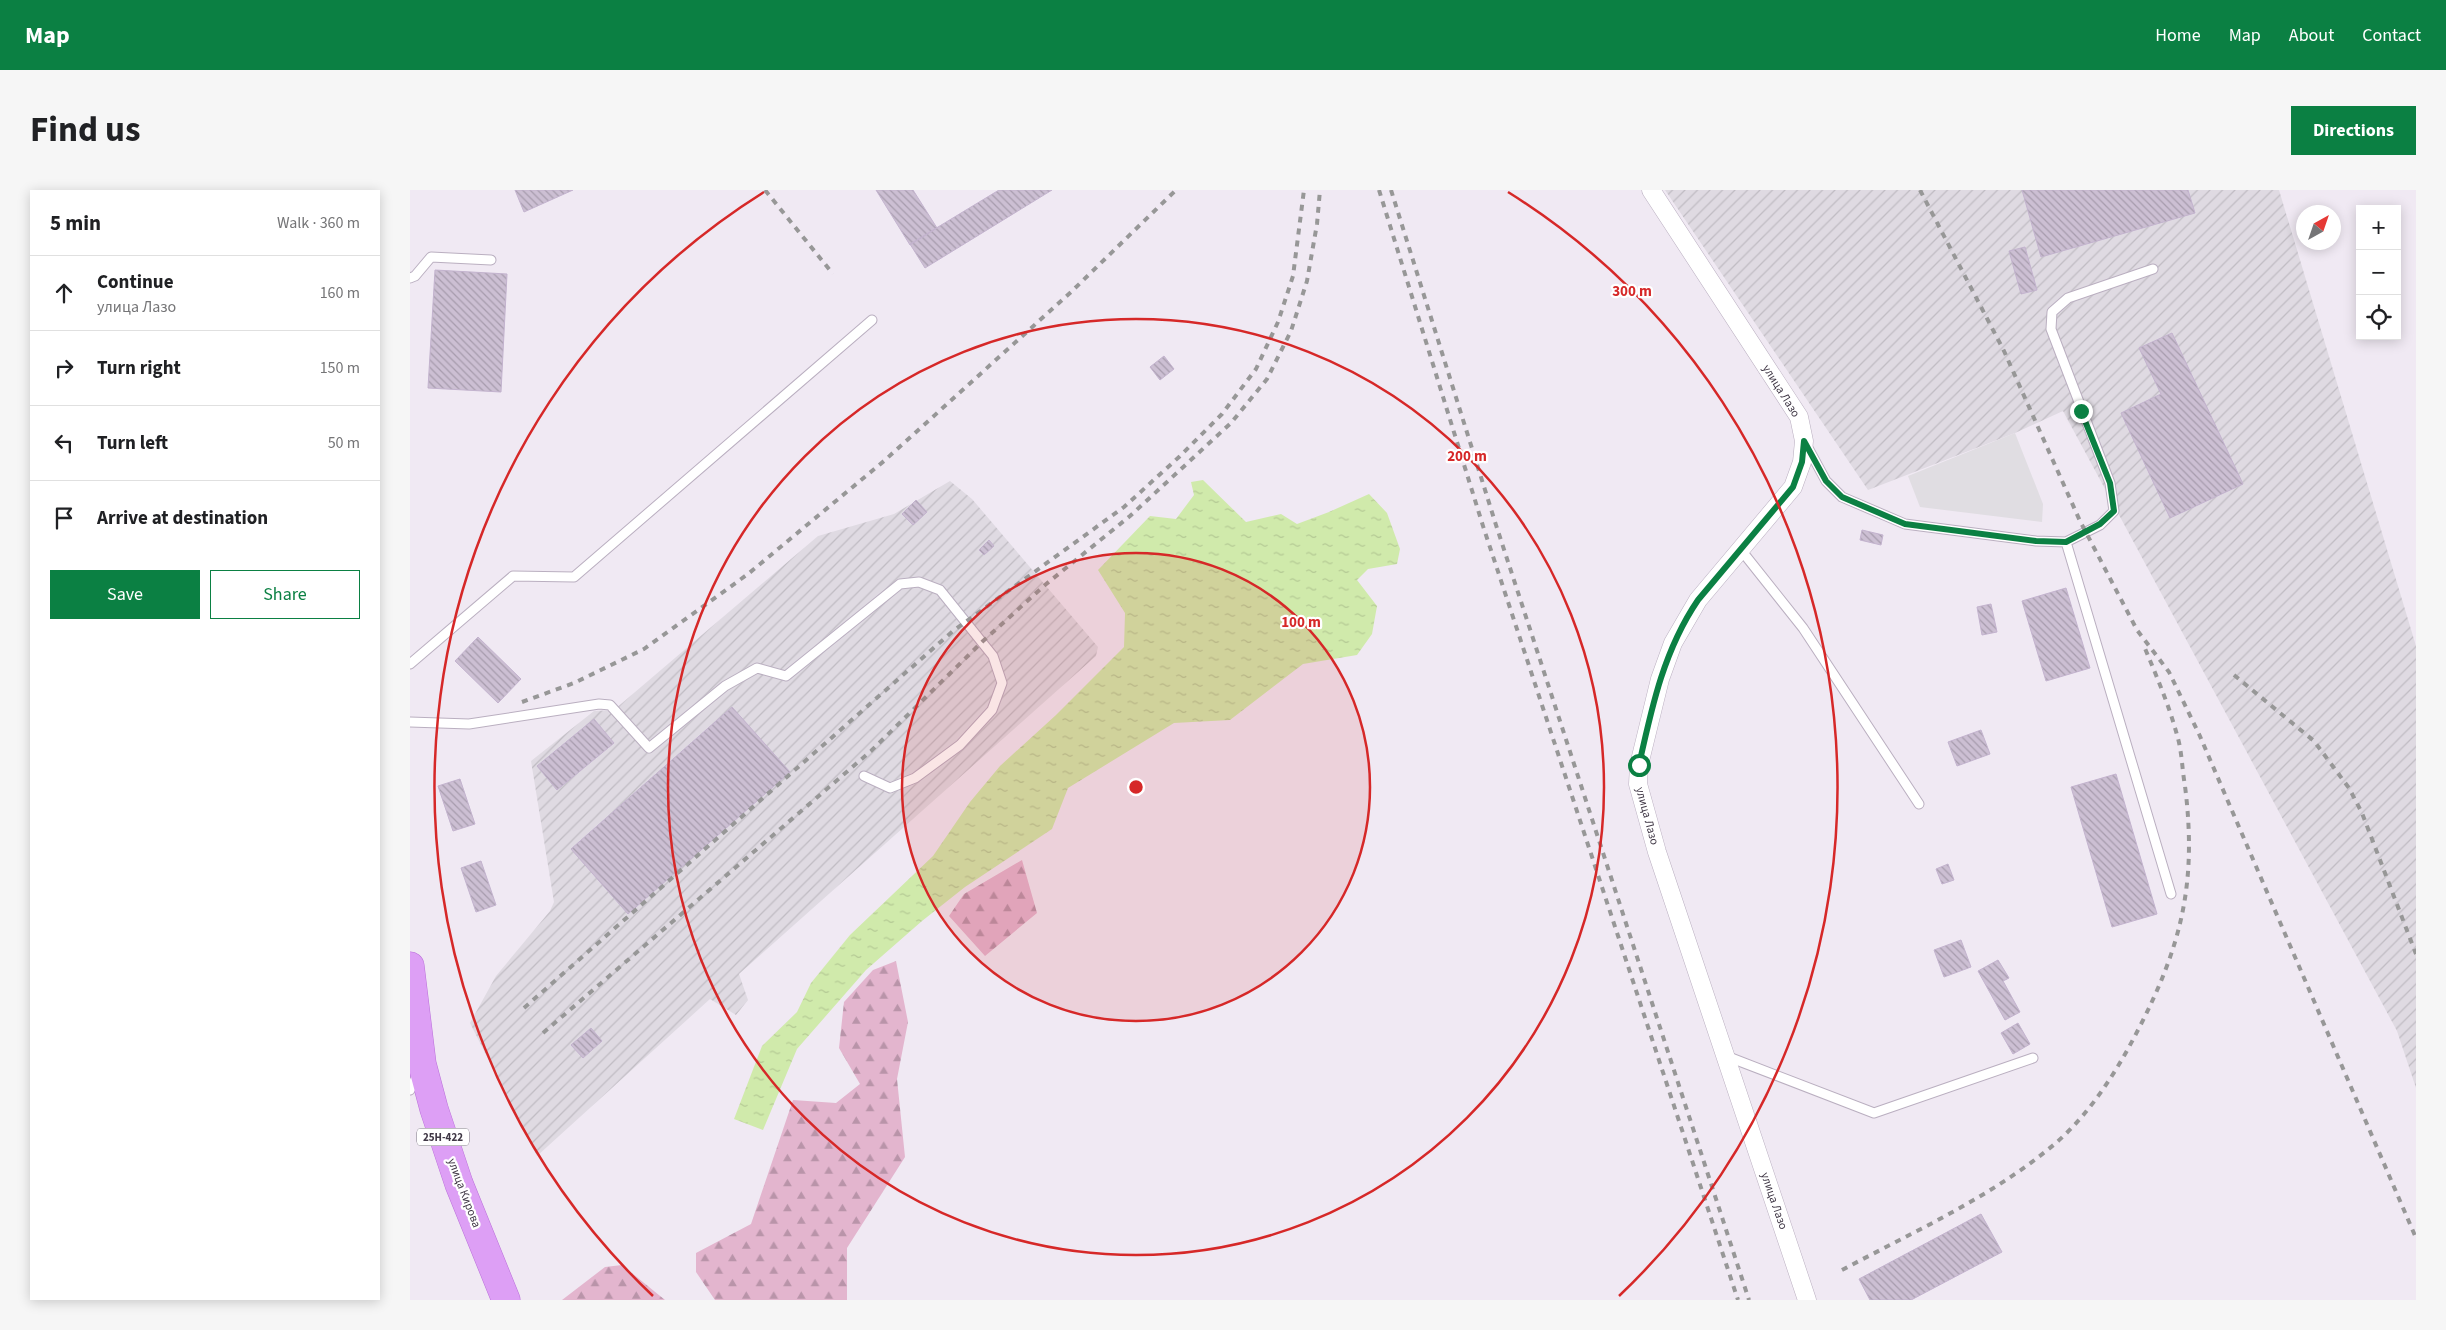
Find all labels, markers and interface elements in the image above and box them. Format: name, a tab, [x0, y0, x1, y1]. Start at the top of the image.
text: Map	[25, 18, 70, 53]
text: Home	[2155, 23, 2201, 48]
text: Map	[2229, 23, 2261, 48]
text: About	[2289, 23, 2334, 48]
text: Contact	[2362, 23, 2421, 48]
text: Find us	[30, 105, 140, 155]
button: Directions	[2291, 106, 2416, 155]
north arrow	[2296, 205, 2341, 250]
map controls	[2356, 205, 2401, 340]
button: +	[2356, 205, 2401, 250]
text: 5 min	[50, 208, 101, 238]
text: Walk · 360 m	[277, 212, 360, 234]
button: −	[2356, 250, 2401, 295]
text: Continue	[97, 269, 174, 296]
icon: ahead	[50, 279, 78, 307]
text: 300 m	[1612, 281, 1652, 302]
text: 160 m	[320, 282, 360, 304]
button: locate	[2356, 295, 2401, 340]
text: улица Лазо	[97, 296, 176, 318]
icon: right	[50, 354, 78, 382]
text: Turn right	[97, 355, 181, 382]
text: 150 m	[320, 357, 360, 379]
street label: улица Лазо	[1758, 361, 1804, 421]
route end	[2070, 400, 2093, 423]
icon: left	[50, 429, 78, 457]
text: Turn left	[97, 430, 168, 457]
text: 50 m	[328, 432, 360, 454]
text: 200 m	[1447, 446, 1487, 467]
icon: arrive	[50, 504, 78, 532]
text: Arrive at destination	[97, 505, 268, 532]
button: Save	[50, 570, 200, 619]
button: Share	[210, 570, 360, 619]
text: 100 m	[1281, 612, 1321, 633]
route start	[1628, 754, 1651, 777]
centre of rings	[1127, 778, 1145, 796]
street label: улица Лазо	[1631, 785, 1663, 847]
road number: 25Н-422	[417, 1129, 469, 1146]
street label: улица Кирова	[443, 1156, 485, 1230]
street label: улица Лазо	[1756, 1170, 1792, 1232]

